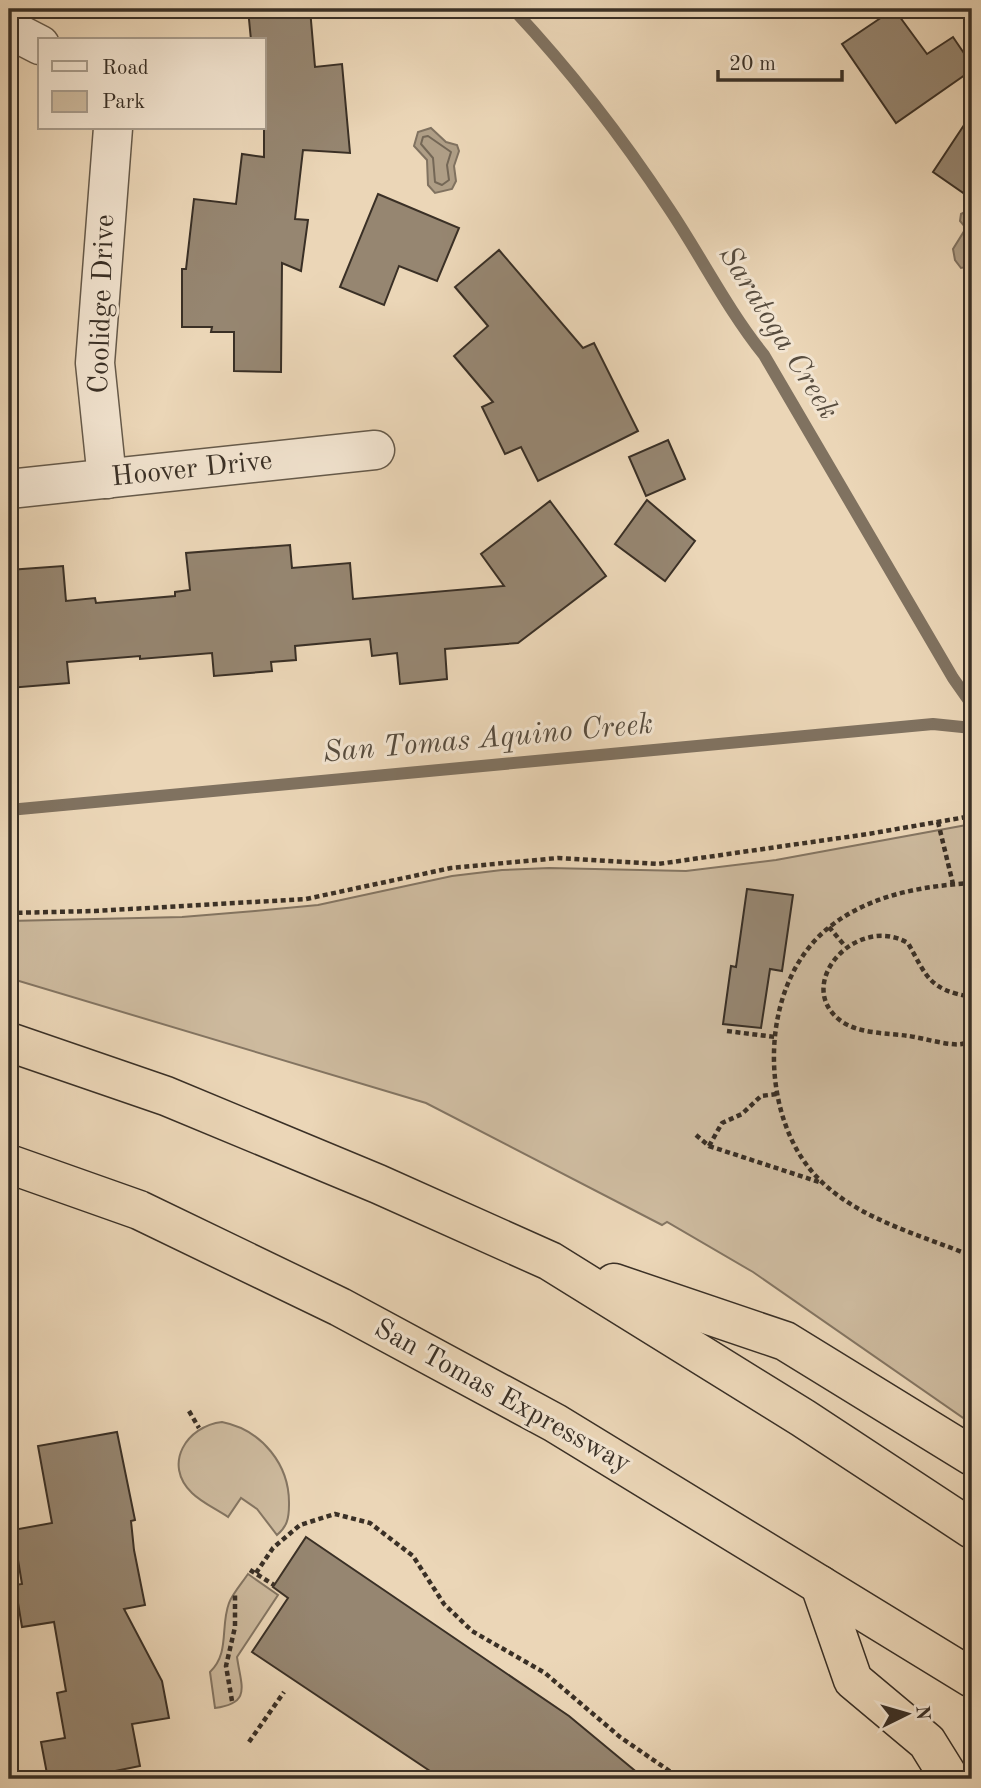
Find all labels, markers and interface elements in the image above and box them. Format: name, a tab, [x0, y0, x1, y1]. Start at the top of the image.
legend	[38, 38, 266, 130]
scale bar	[718, 38, 843, 82]
text: 20 m	[729, 54, 776, 75]
text: Road	[102, 58, 149, 79]
text: Park	[102, 92, 145, 113]
street label: Coolidge Drive	[86, 214, 120, 394]
water label: Saratoga Creek	[713, 241, 843, 425]
street label: Hoover Drive	[110, 448, 274, 492]
water label: San Tomas Aquino Creek	[322, 710, 654, 768]
street label: San Tomas Expressway	[369, 1315, 635, 1479]
north arrow	[872, 1680, 942, 1750]
text: N	[911, 1705, 932, 1721]

